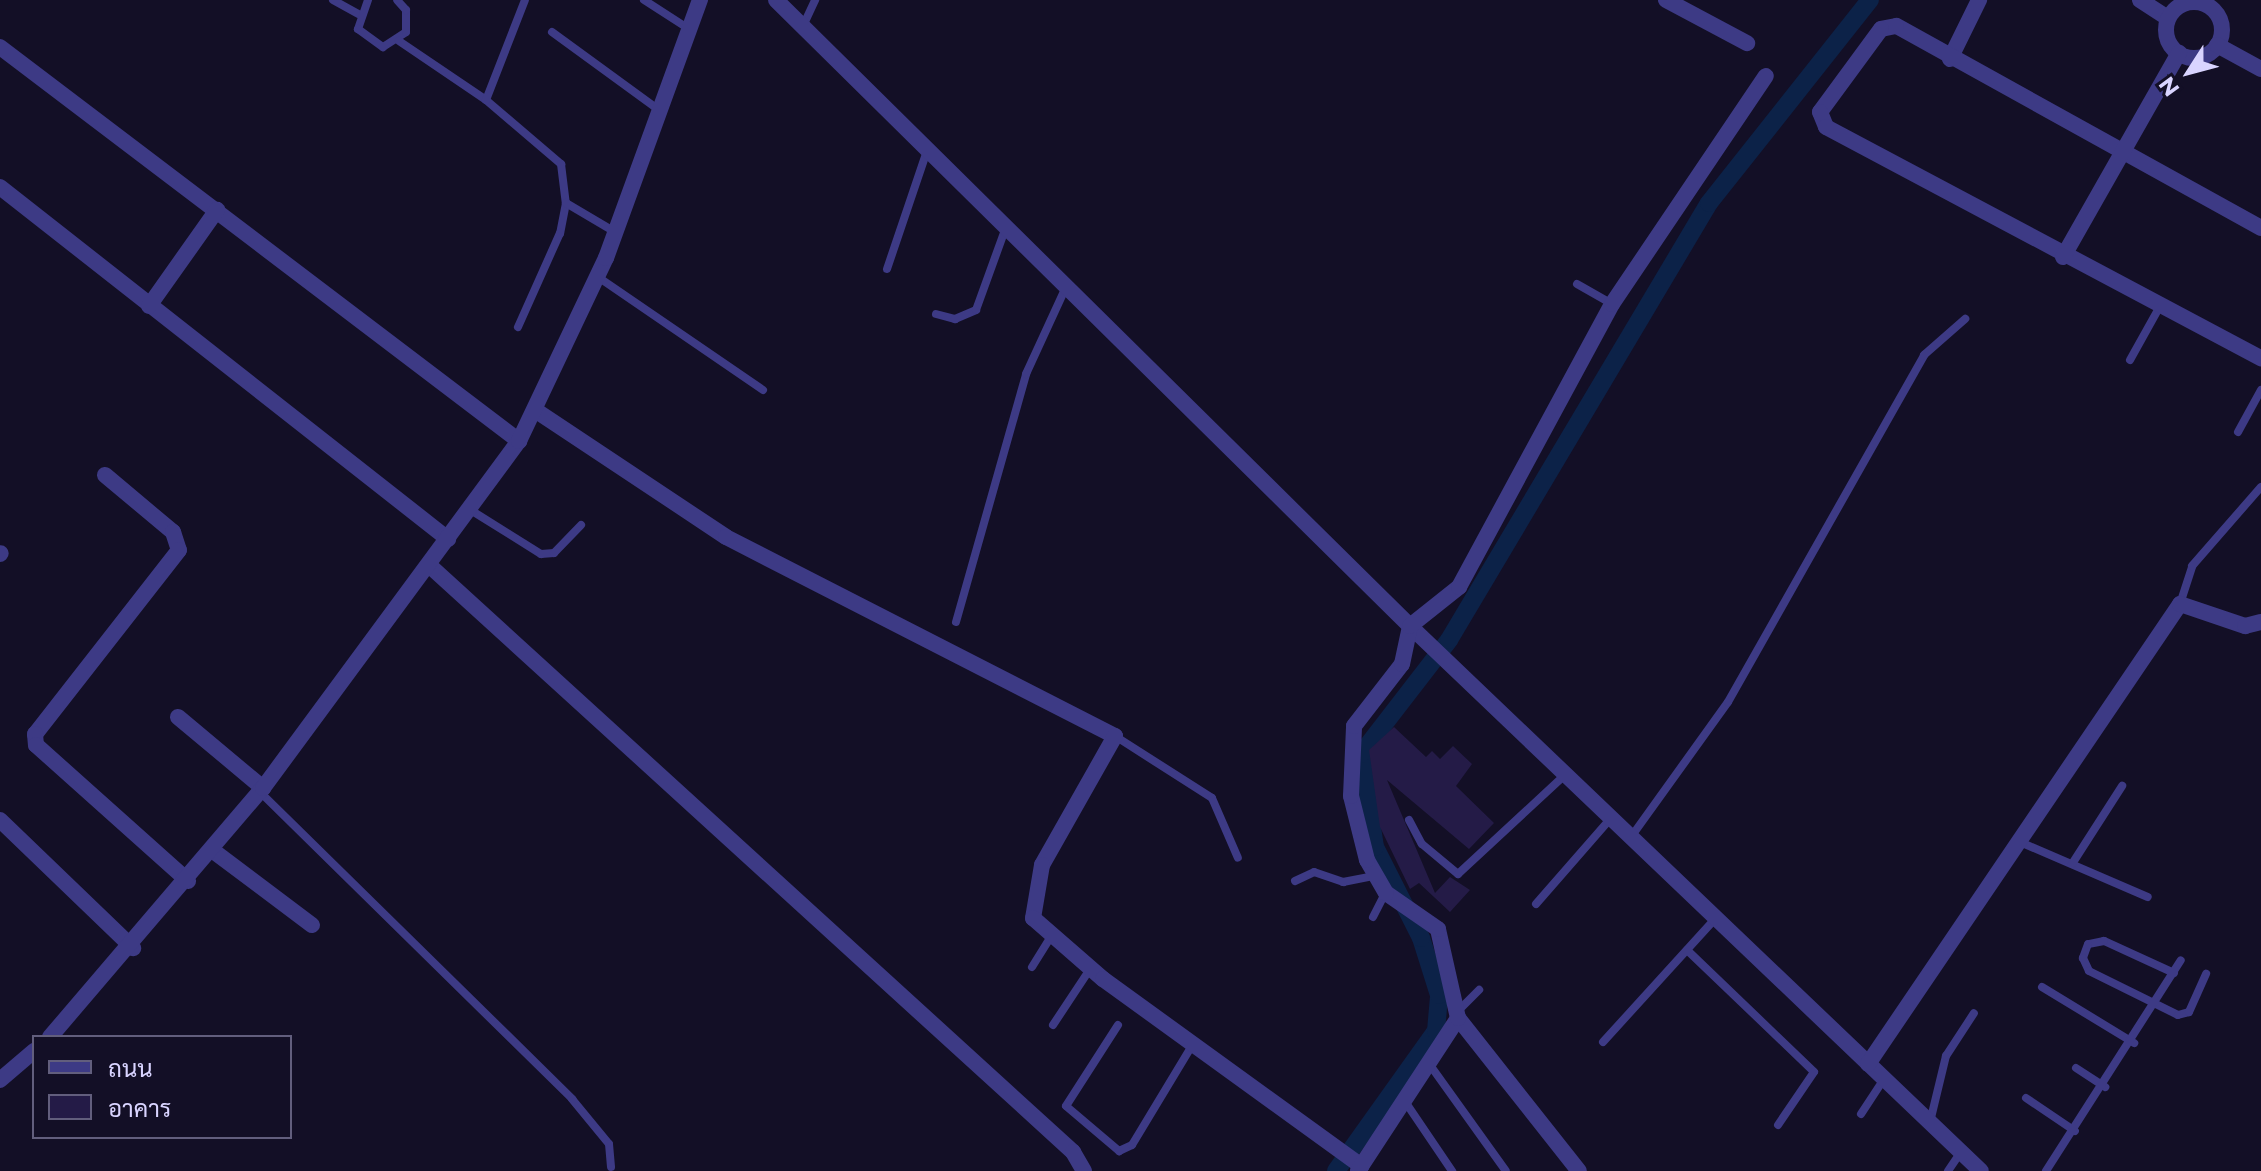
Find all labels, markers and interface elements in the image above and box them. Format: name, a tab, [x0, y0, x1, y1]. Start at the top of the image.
north arrow	[2149, 32, 2229, 112]
text: N	[2153, 71, 2185, 102]
legend	[32, 1035, 292, 1139]
text: ถนน	[108, 1054, 153, 1083]
text: อาคาร	[108, 1094, 171, 1123]

